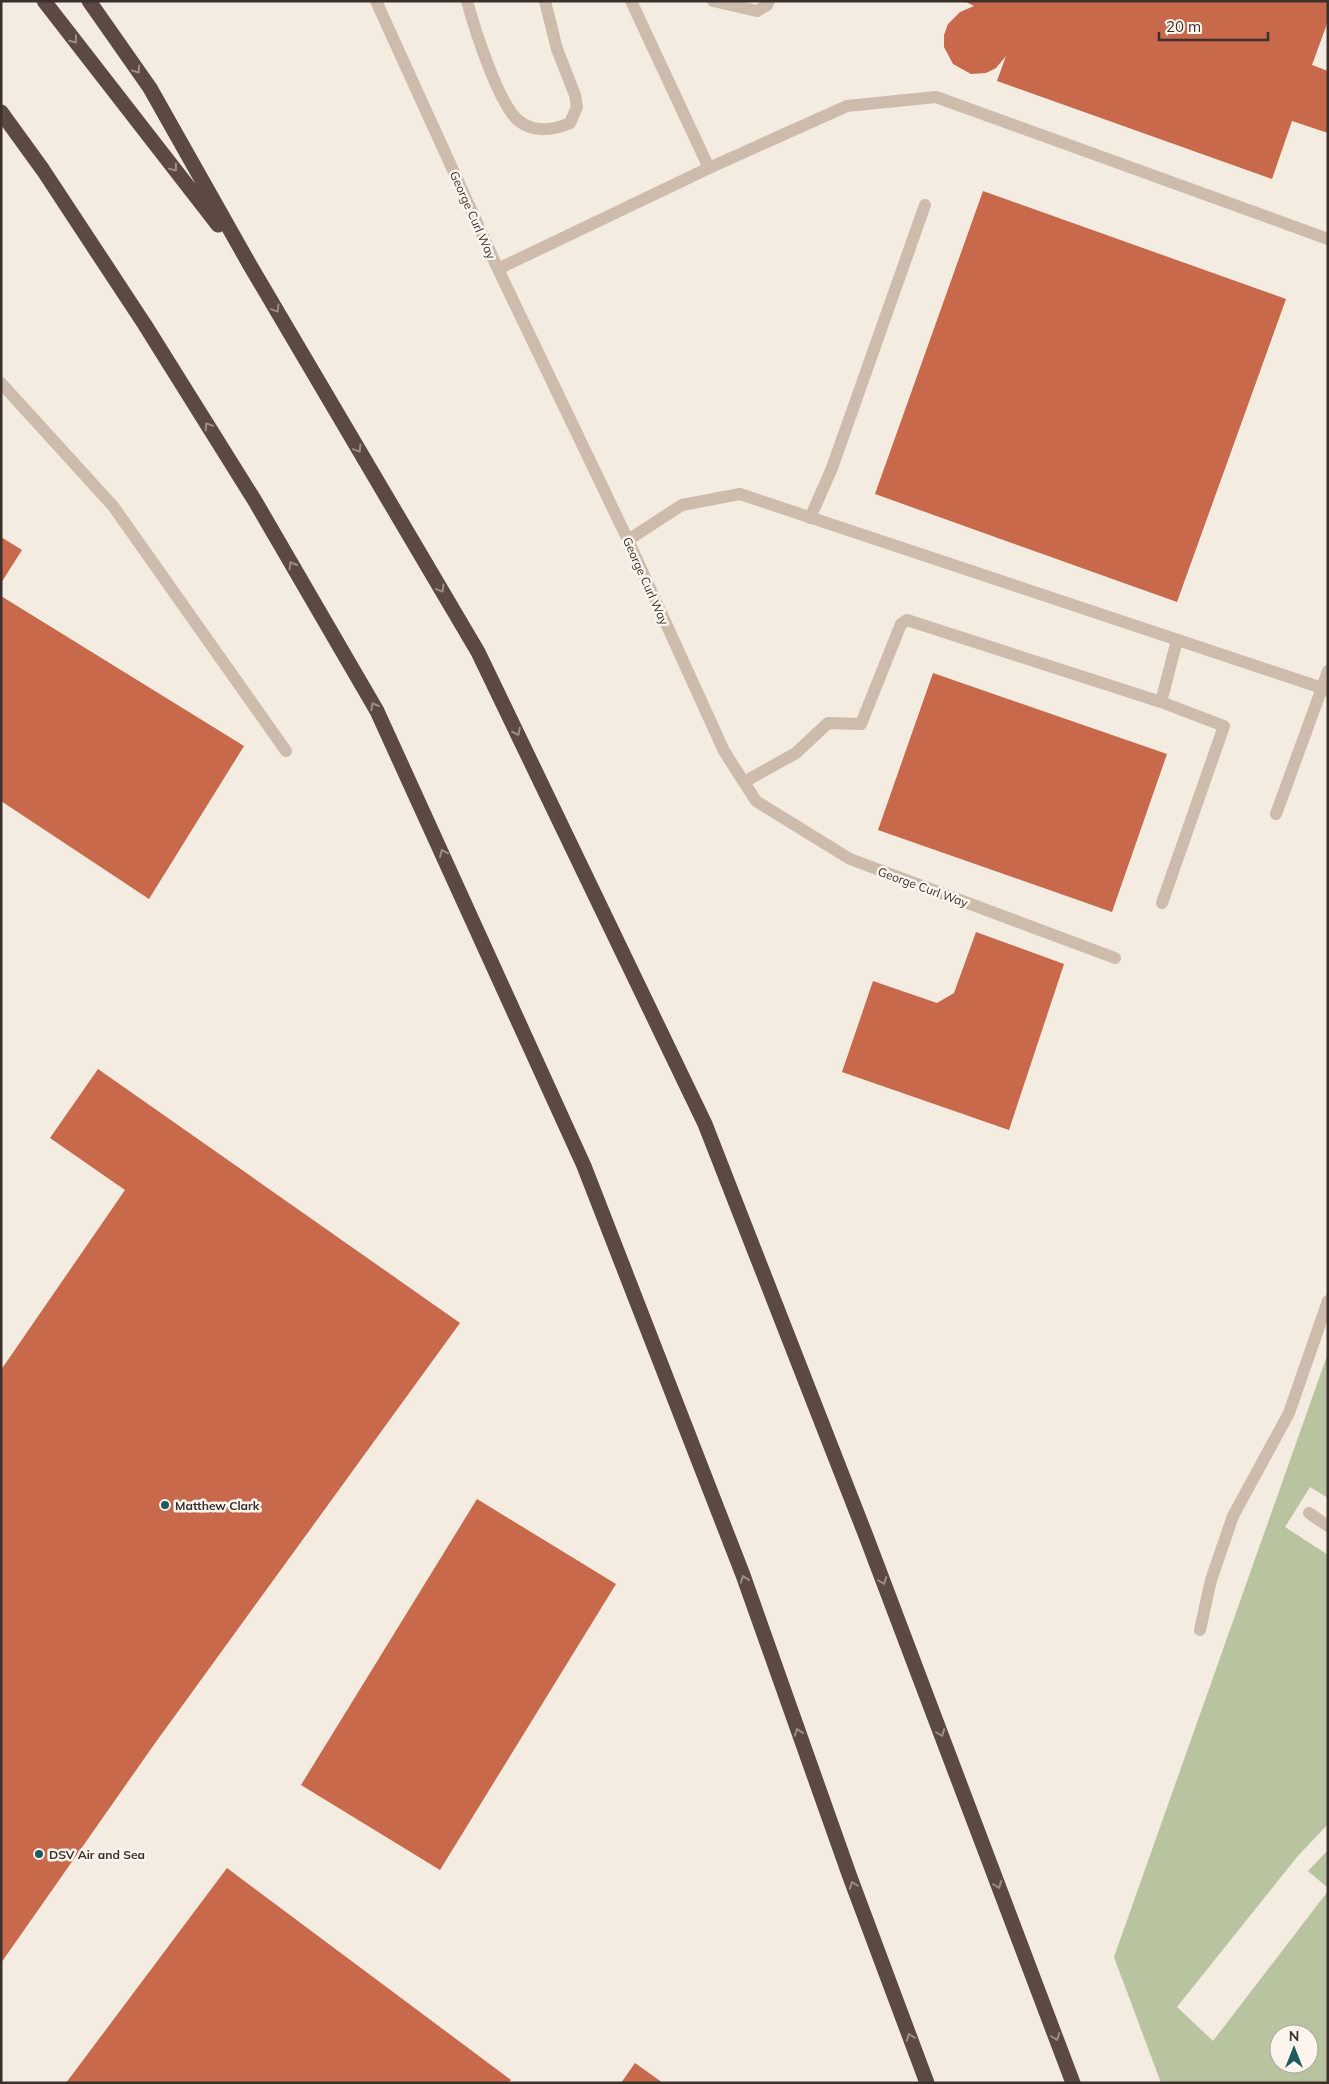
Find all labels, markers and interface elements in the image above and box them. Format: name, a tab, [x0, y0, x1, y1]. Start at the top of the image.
scale bar	[1159, 10, 1268, 42]
text: 20 m	[1166, 17, 1201, 36]
one-way arrow	[69, 34, 77, 43]
one-way arrow	[131, 64, 140, 74]
one-way arrow	[168, 162, 177, 172]
street label: George Curl Way	[447, 169, 499, 262]
one-way arrow	[269, 304, 279, 313]
one-way arrow	[205, 423, 215, 432]
one-way arrow	[352, 444, 362, 453]
street label: George Curl Way	[620, 535, 672, 628]
one-way arrow	[288, 562, 298, 571]
one-way arrow	[434, 584, 444, 593]
one-way arrow	[370, 702, 380, 711]
one-way arrow	[511, 727, 521, 736]
one-way arrow	[438, 849, 449, 858]
street label: George Curl Way	[876, 864, 971, 910]
place label: Matthew Clark	[175, 1498, 260, 1513]
marker: Matthew Clark	[159, 1499, 171, 1511]
one-way arrow	[740, 1575, 750, 1583]
one-way arrow	[877, 1577, 887, 1585]
one-way arrow	[794, 1728, 804, 1737]
one-way arrow	[934, 1728, 945, 1737]
place label: DSV Air and Sea	[49, 1847, 145, 1862]
marker: DSV Air and Sea	[33, 1848, 45, 1860]
one-way arrow	[992, 1880, 1002, 1889]
one-way arrow	[848, 1881, 859, 1890]
north arrow	[1269, 2024, 1319, 2074]
text: N	[1289, 2027, 1299, 2045]
one-way arrow	[1050, 2032, 1060, 2041]
one-way arrow	[906, 2033, 916, 2042]

